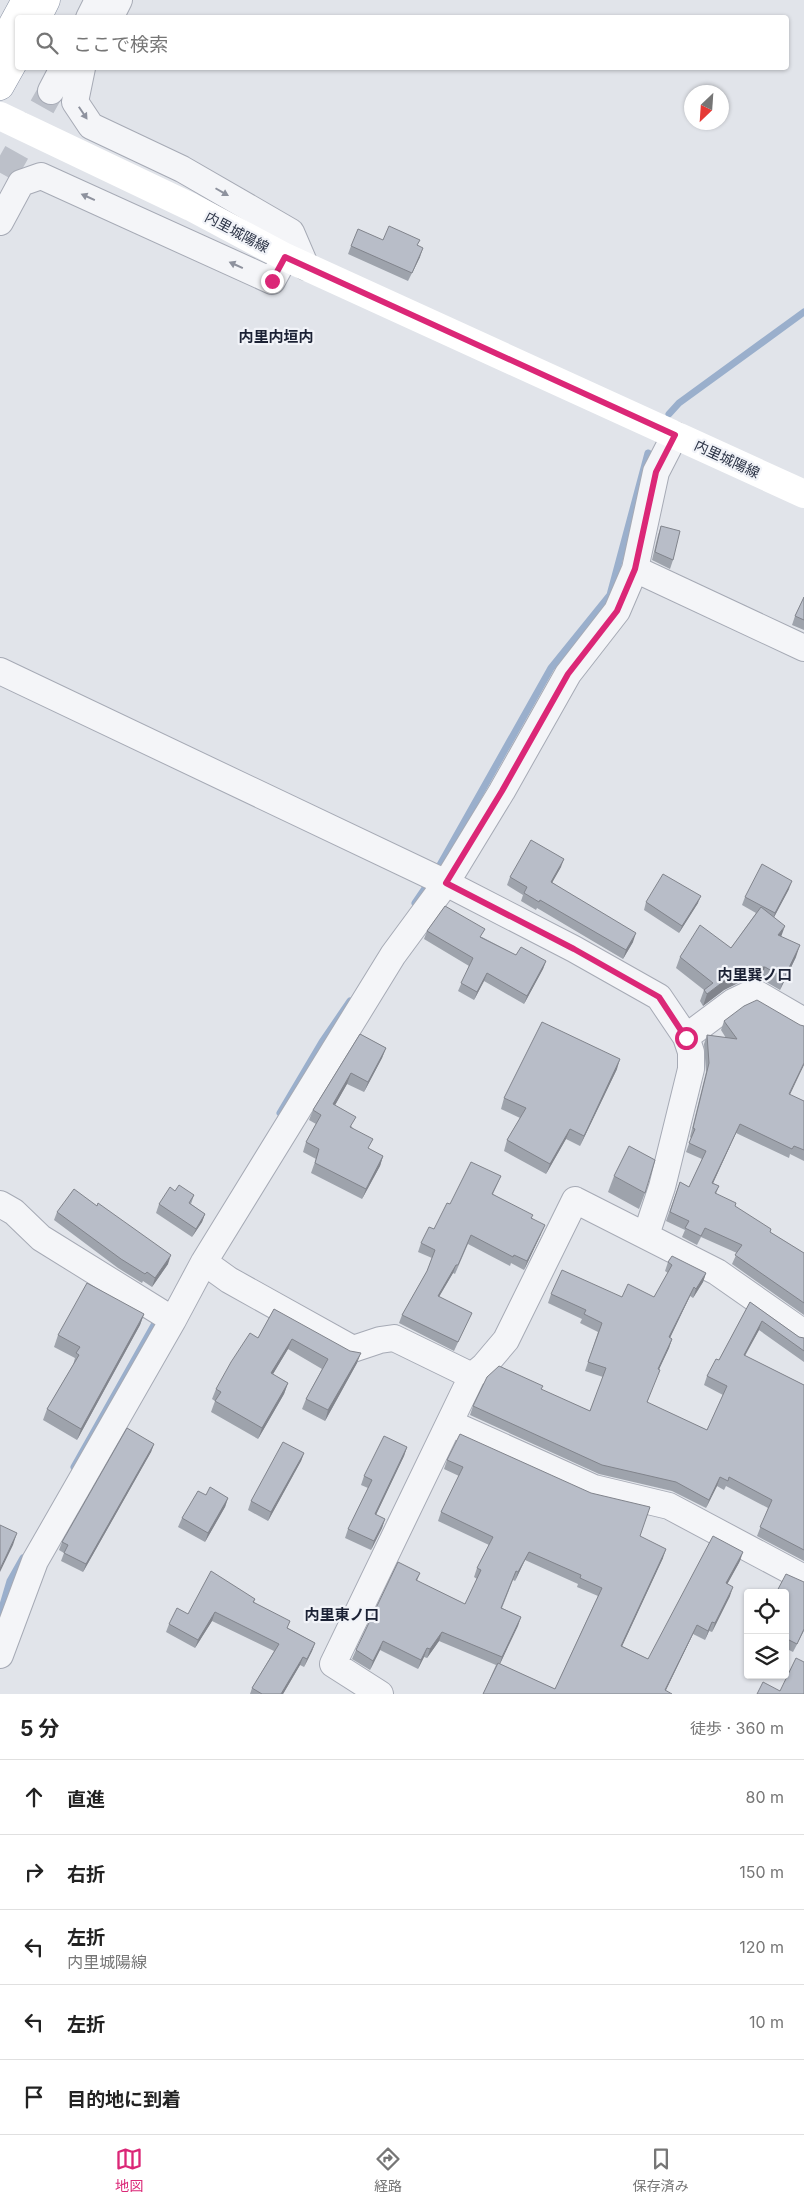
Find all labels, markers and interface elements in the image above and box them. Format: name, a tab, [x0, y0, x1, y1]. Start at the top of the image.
search box	[15, 15, 789, 70]
icon: search	[33, 29, 61, 57]
text: ここで検索	[73, 33, 168, 56]
north arrow	[684, 85, 729, 130]
one-way arrow	[78, 106, 88, 120]
one-way arrow	[216, 188, 229, 197]
one-way arrow	[81, 193, 95, 201]
street label: 内里城陽線	[202, 208, 272, 255]
one-way arrow	[229, 260, 243, 268]
route end	[261, 270, 284, 293]
district label: 内里内垣内	[238, 327, 314, 346]
street label: 内里城陽線	[692, 436, 763, 481]
district label: 内里巽ノ口	[717, 965, 793, 984]
route start	[675, 1027, 698, 1050]
map controls	[744, 1589, 789, 1679]
button: locate	[744, 1589, 789, 1634]
district label: 内里東ノ口	[304, 1605, 380, 1624]
button: layers	[744, 1634, 789, 1679]
text: 5 分	[20, 1716, 59, 1741]
text: 徒歩 · 360 m	[690, 1718, 784, 1738]
icon: ahead	[20, 1783, 48, 1811]
text: 80 m	[745, 1787, 784, 1807]
text: 直進	[67, 1788, 105, 1811]
icon: right	[20, 1858, 48, 1886]
text: 150 m	[739, 1862, 784, 1882]
text: 右折	[67, 1863, 105, 1886]
text: 左折	[67, 1926, 105, 1949]
icon: left	[20, 1933, 48, 1961]
text: 120 m	[739, 1937, 784, 1957]
text: 内里城陽線	[67, 1952, 147, 1972]
icon: left	[20, 2008, 48, 2036]
text: 10 m	[749, 2012, 784, 2032]
text: 左折	[67, 2013, 105, 2036]
icon: arrive	[20, 2083, 48, 2111]
text: 目的地に到着	[67, 2088, 181, 2111]
tab: 地図	[115, 2145, 143, 2195]
tab: 経路	[374, 2145, 402, 2195]
tab: 保存済み	[633, 2145, 689, 2195]

